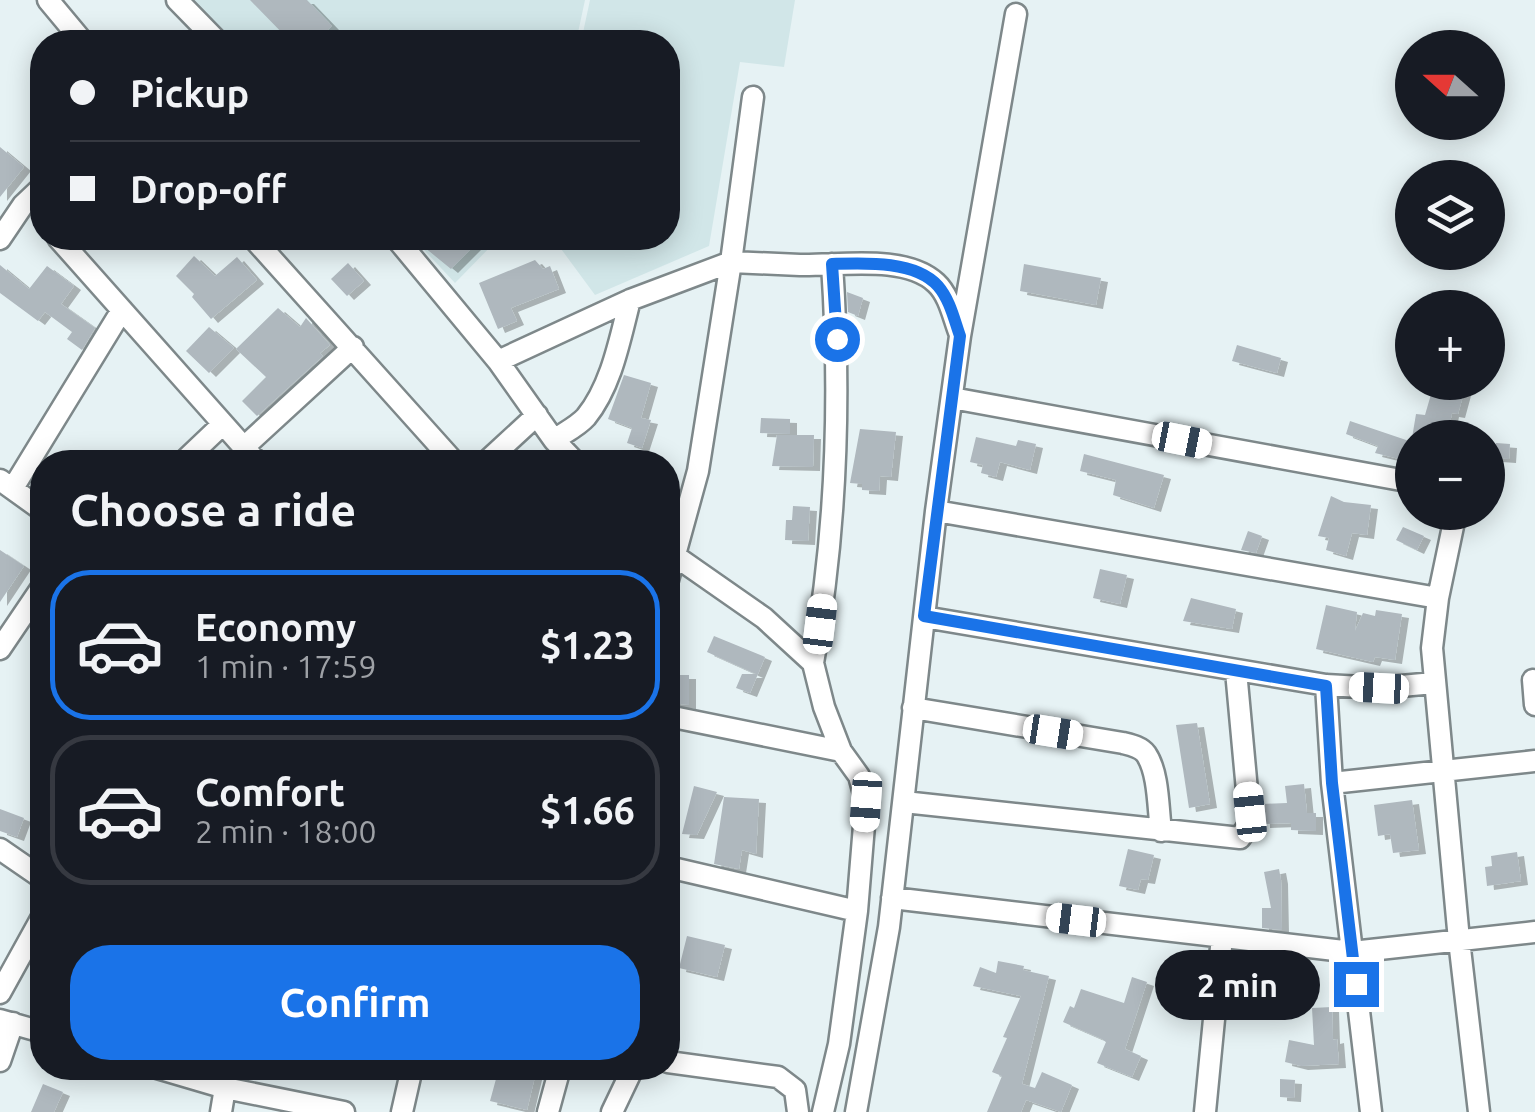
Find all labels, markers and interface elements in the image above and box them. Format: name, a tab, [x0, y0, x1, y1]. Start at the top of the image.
north arrow	[1395, 30, 1505, 140]
map controls	[1395, 30, 1505, 530]
text: Pickup	[130, 72, 249, 114]
button: layers	[1395, 160, 1505, 270]
text: Drop-off	[130, 168, 286, 210]
button: +	[1395, 290, 1505, 400]
route start	[815, 317, 860, 362]
car	[1150, 420, 1214, 460]
button: −	[1395, 420, 1505, 530]
text: Choose a ride	[70, 484, 356, 535]
car	[801, 592, 839, 656]
icon: car	[75, 600, 165, 690]
text: Economy	[195, 606, 356, 648]
text: $1.23	[540, 624, 635, 666]
text: 1 min · 17:59	[195, 648, 377, 684]
car	[1348, 671, 1410, 705]
car	[1021, 712, 1085, 752]
icon: car	[75, 765, 165, 855]
text: Comfort	[195, 771, 345, 813]
car	[849, 771, 883, 833]
car	[1232, 781, 1268, 843]
text: $1.66	[540, 789, 635, 831]
text: 2 min · 18:00	[195, 813, 377, 849]
car	[1044, 901, 1108, 939]
button: Confirm	[70, 945, 640, 1060]
callout: 2 min	[1156, 949, 1321, 1019]
route end	[1334, 962, 1379, 1007]
text: 2 min	[1197, 967, 1278, 1003]

